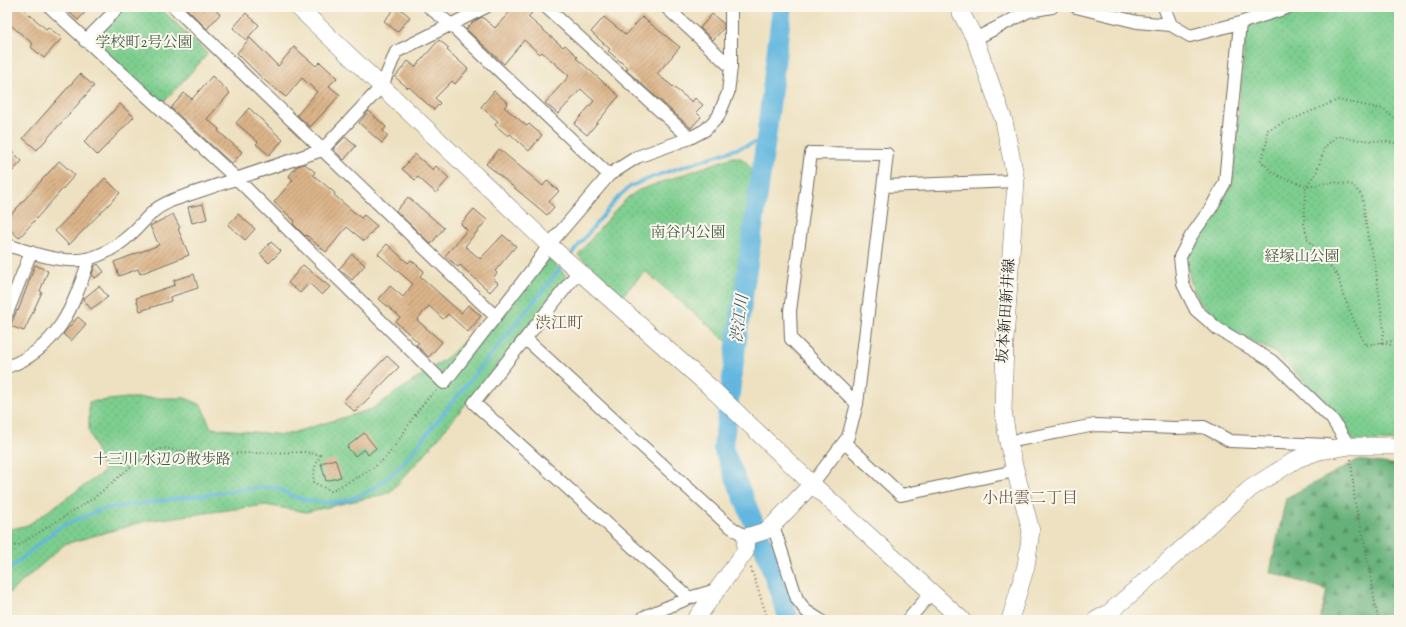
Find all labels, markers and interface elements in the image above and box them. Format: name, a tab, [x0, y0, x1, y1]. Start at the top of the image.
park label: 学校町2号公園	[95, 33, 193, 54]
park label: 南谷内公園	[650, 223, 726, 244]
park label: 経塚山公園	[1264, 247, 1340, 268]
street label: 坂本新田新井線	[993, 258, 1021, 364]
water label: 渋江川	[726, 292, 756, 344]
district label: 渋江町	[535, 313, 583, 336]
park label: 十三川 水辺の散歩路	[93, 450, 231, 471]
district label: 小出雲二丁目	[982, 488, 1078, 511]

